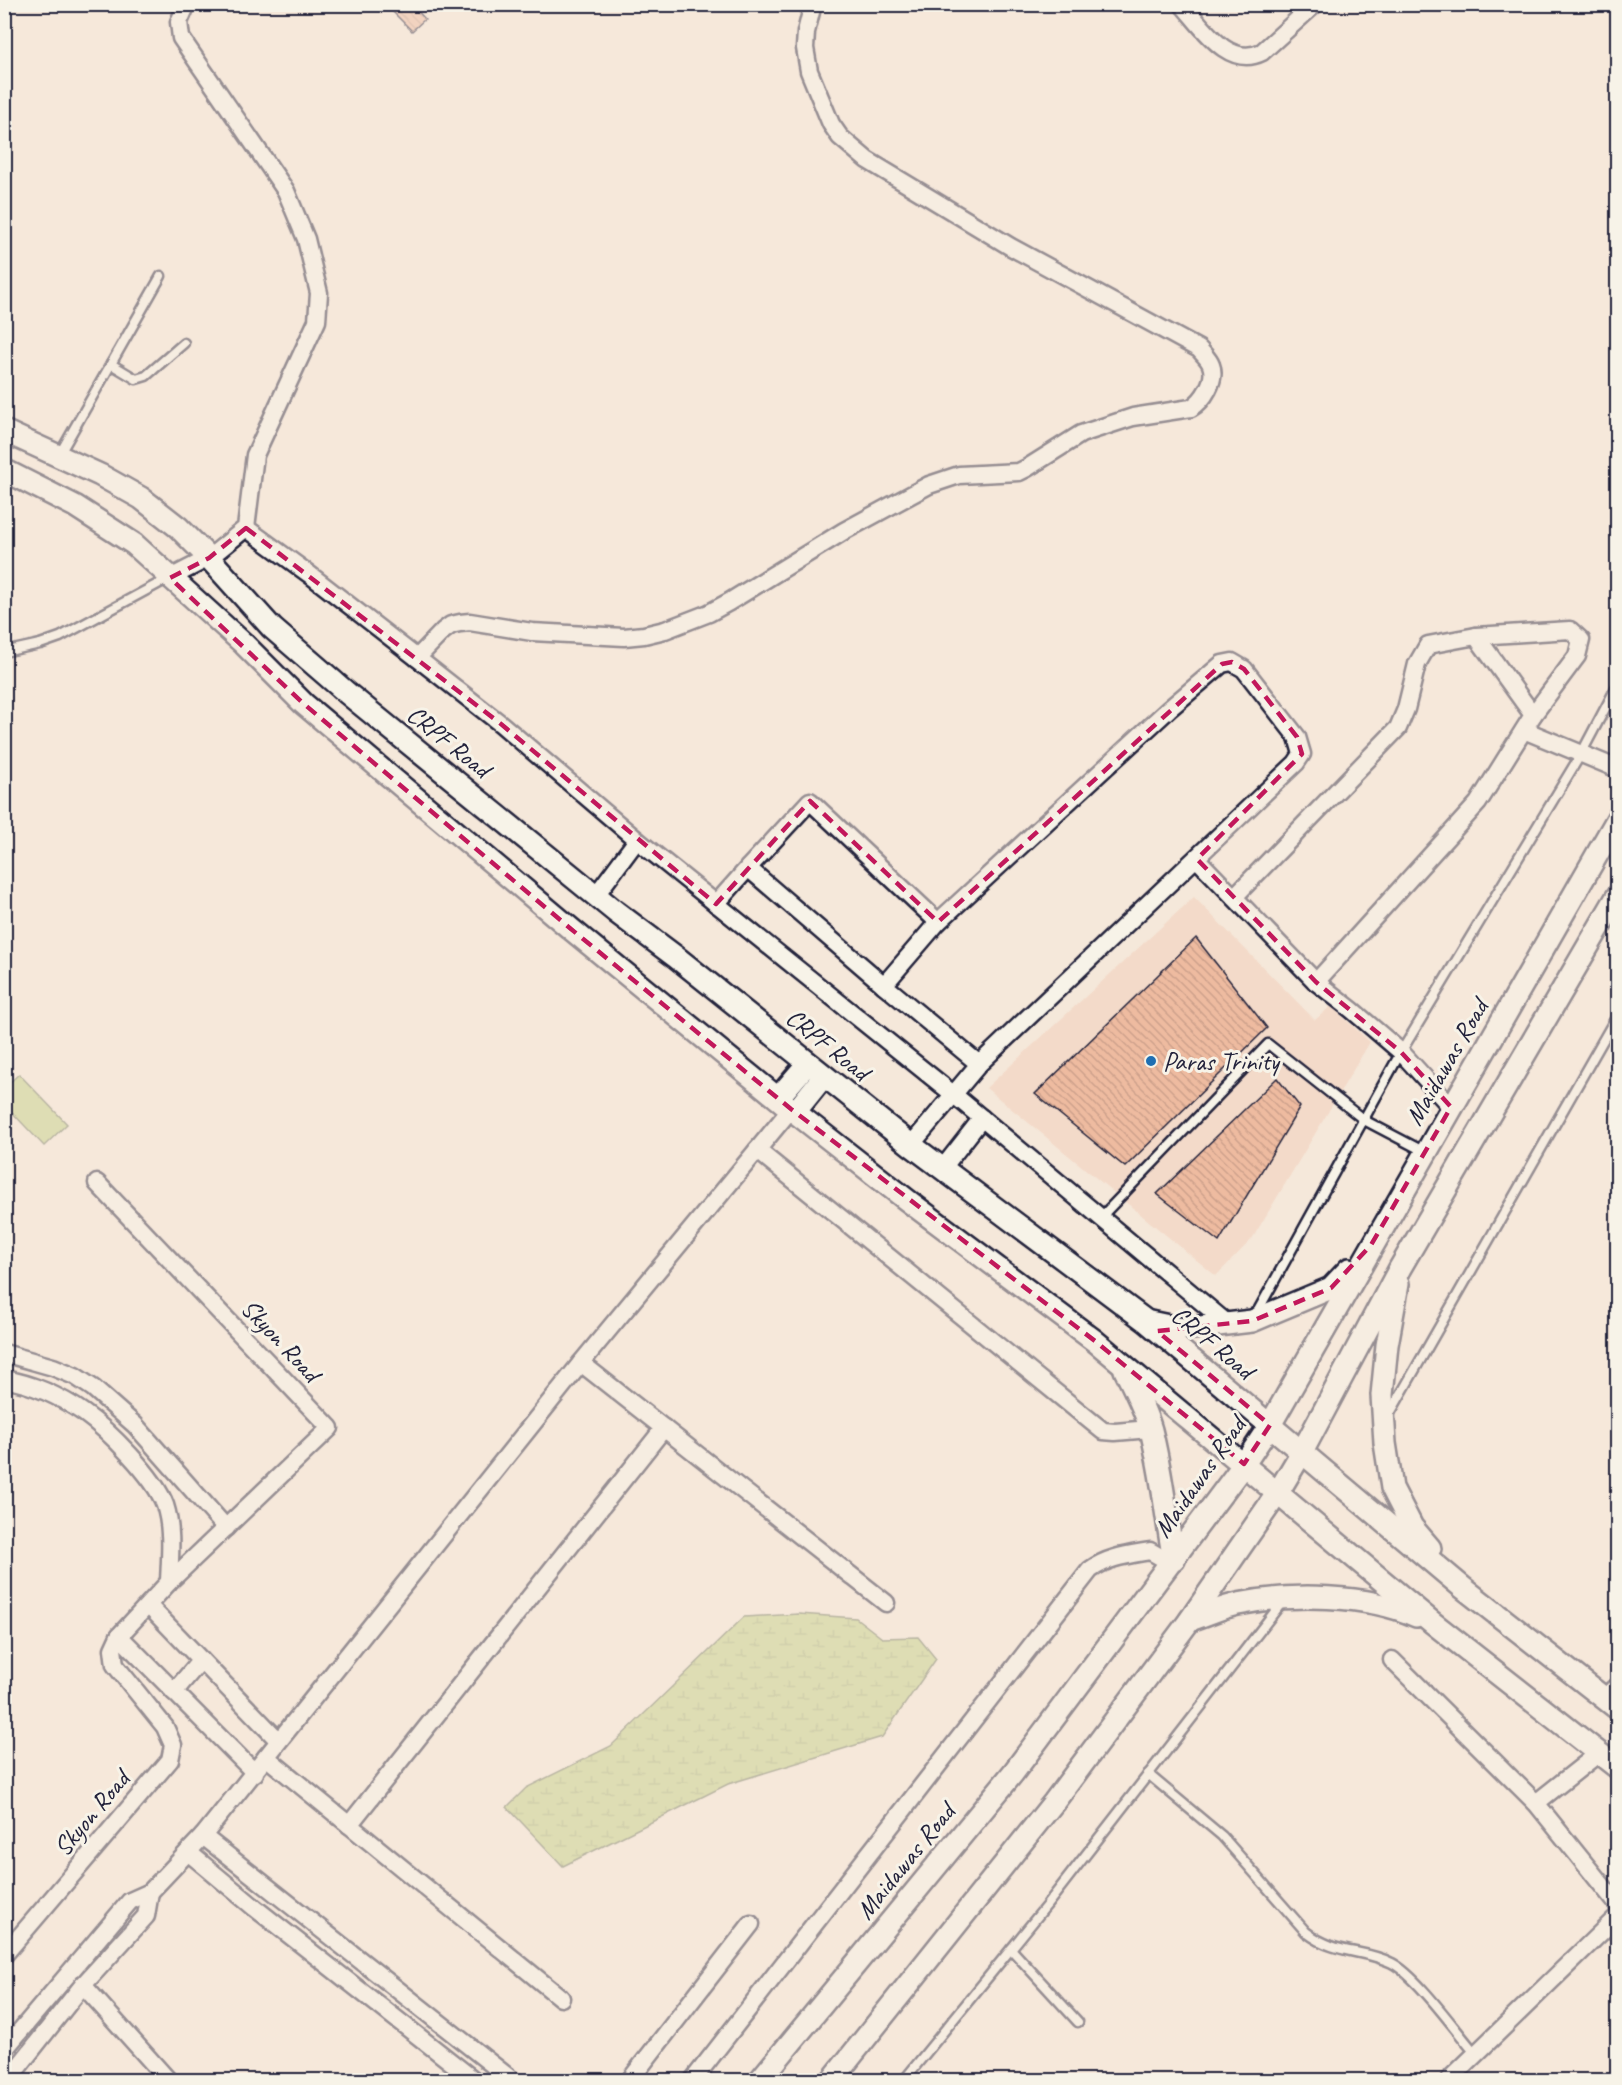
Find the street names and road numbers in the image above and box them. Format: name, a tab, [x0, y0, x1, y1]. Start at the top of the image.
street label: CRPF Road	[400, 698, 500, 787]
street label: Maidawas Road	[1397, 990, 1497, 1131]
street label: CRPF Road	[779, 1001, 879, 1090]
street label: Skyon Road	[234, 1292, 330, 1391]
street label: CRPF Road	[1165, 1298, 1264, 1389]
street label: Maidawas Road	[1146, 1408, 1255, 1544]
street label: Skyon Road	[46, 1761, 139, 1863]
street label: Maidawas Road	[849, 1794, 964, 1926]

